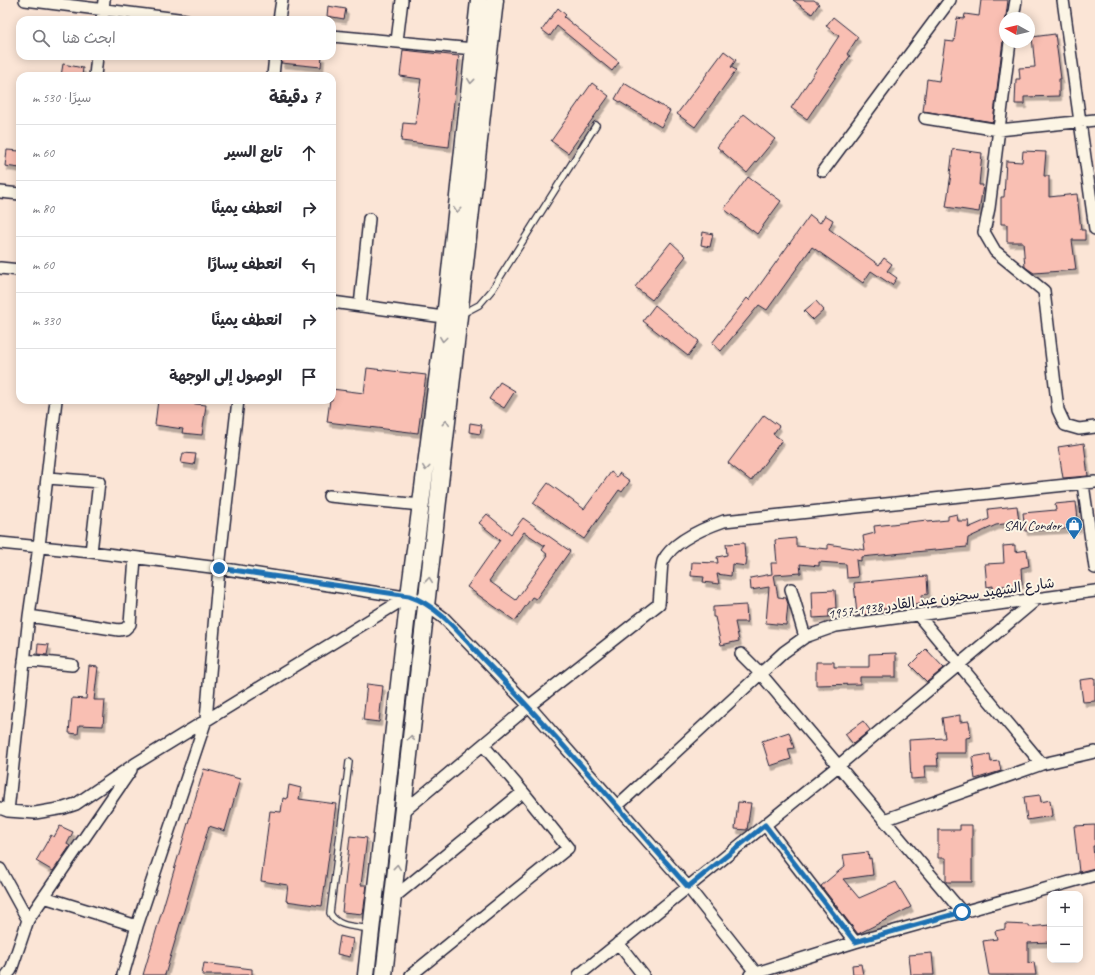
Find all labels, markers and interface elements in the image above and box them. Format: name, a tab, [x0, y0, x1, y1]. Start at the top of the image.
north arrow	[999, 12, 1035, 48]
search box	[16, 16, 336, 60]
icon: search	[30, 27, 52, 49]
text: ابحث هنا	[62, 29, 116, 48]
one-way arrow	[467, 78, 476, 84]
text: 7 دقيقة	[269, 87, 320, 108]
text: سيرًا · 530 m	[32, 90, 91, 106]
icon: ahead	[298, 142, 320, 164]
text: تابع السير	[225, 143, 282, 162]
text: 60 m	[32, 145, 54, 161]
icon: right	[298, 198, 320, 220]
text: انعطف يمينًا	[211, 199, 282, 218]
text: 80 m	[32, 201, 54, 217]
one-way arrow	[453, 207, 462, 213]
icon: left	[298, 254, 320, 276]
text: انعطف يسارًا	[207, 255, 282, 274]
text: 60 m	[32, 257, 54, 273]
icon: right	[298, 310, 320, 332]
text: انعطف يمينًا	[211, 311, 282, 330]
text: 330 m	[32, 313, 60, 329]
one-way arrow	[439, 336, 448, 342]
icon: arrive	[298, 366, 320, 388]
text: الوصول إلى الوجهة	[169, 367, 282, 386]
one-way arrow	[441, 420, 450, 426]
one-way arrow	[422, 465, 431, 471]
shop icon: SAV Condor	[1064, 515, 1084, 540]
place label: SAV Condor	[1004, 517, 1062, 534]
route end	[210, 559, 228, 577]
street label: شارع الشهيد سحنون عبد القادر 1938-1957	[827, 574, 1056, 624]
one-way arrow	[424, 577, 433, 584]
one-way arrow	[406, 734, 415, 741]
one-way arrow	[392, 864, 401, 870]
map controls	[1047, 891, 1083, 963]
button: +	[1047, 891, 1083, 927]
route start	[953, 903, 971, 921]
button: −	[1047, 927, 1083, 963]

